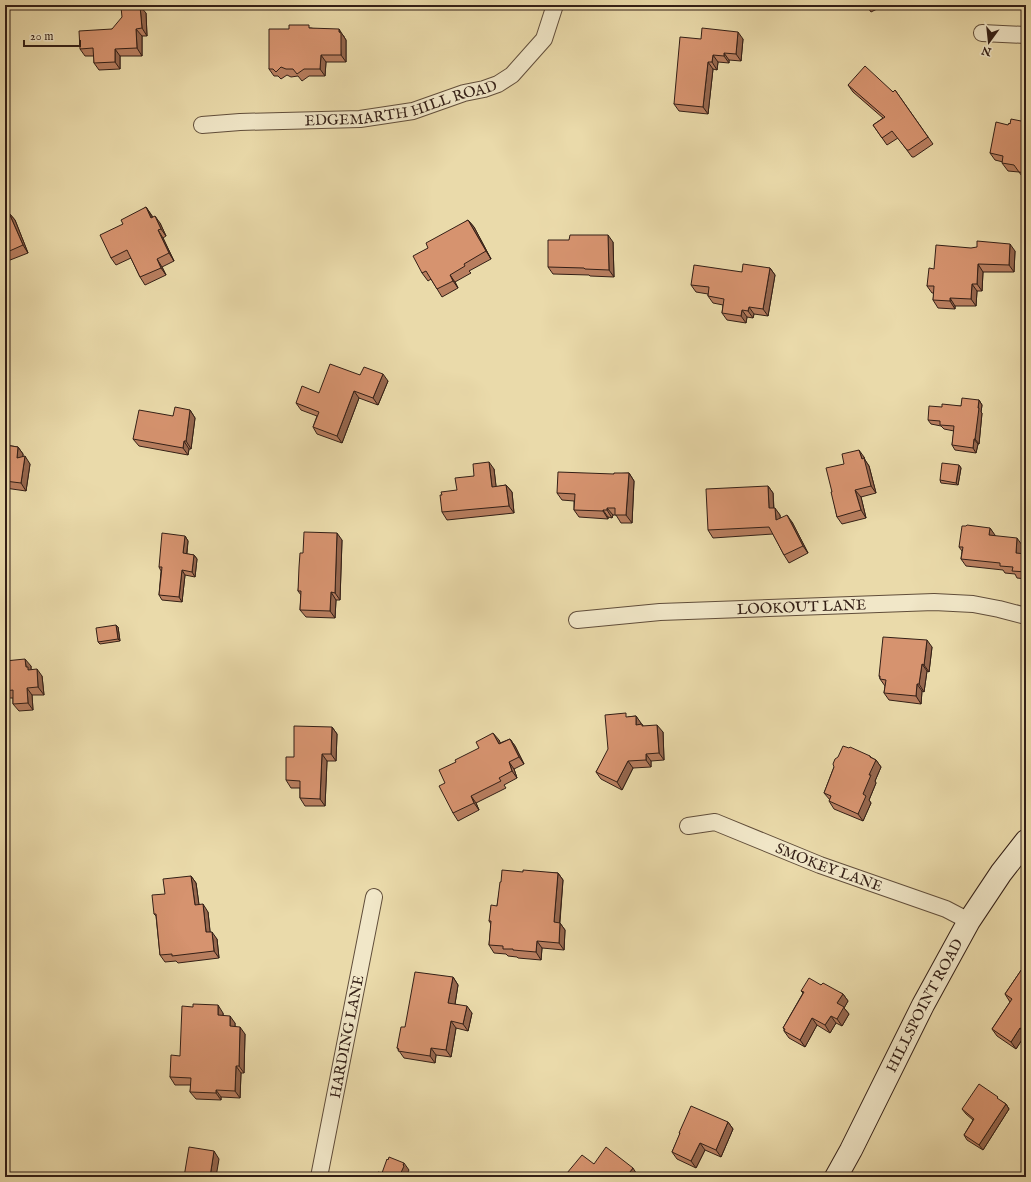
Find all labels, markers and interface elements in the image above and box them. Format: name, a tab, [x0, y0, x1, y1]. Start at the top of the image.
scale bar	[24, 22, 80, 48]
north arrow	[969, 22, 1009, 62]
text: 20 m	[30, 29, 53, 44]
text: N	[980, 43, 994, 59]
street label: EDGEMARTH HILL ROAD	[304, 76, 500, 130]
street label: LOOKOUT LANE	[736, 595, 867, 619]
street label: SMOKEY LANE	[773, 838, 885, 896]
street label: HILLSPOINT ROAD	[882, 935, 967, 1075]
street label: HARDING LANE	[325, 974, 368, 1100]

